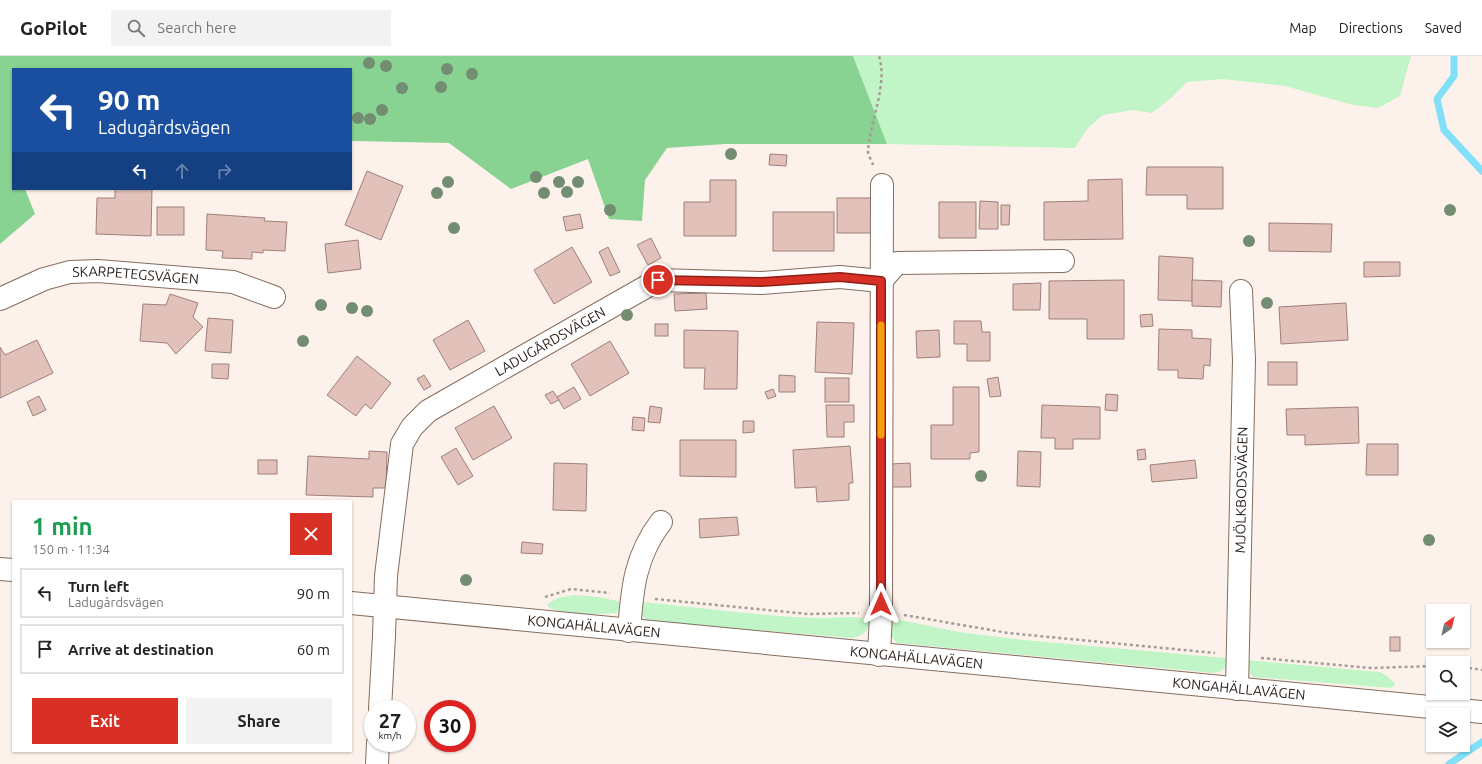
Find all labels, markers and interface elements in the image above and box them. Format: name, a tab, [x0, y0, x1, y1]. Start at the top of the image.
search box	[111, 10, 391, 46]
text: GoPilot	[20, 17, 87, 39]
icon: search	[125, 17, 147, 39]
text: Search here	[157, 19, 237, 36]
text: Map	[1289, 20, 1317, 36]
text: Directions	[1339, 20, 1403, 36]
text: Saved	[1425, 20, 1462, 36]
icon: left	[32, 84, 84, 136]
text: 90 m	[98, 84, 160, 115]
text: Ladugårdsvägen	[98, 117, 231, 137]
icon: left	[129, 160, 151, 182]
icon: ahead	[171, 160, 193, 182]
icon: right	[213, 160, 235, 182]
street label: SKARPETEGSVÄGEN	[72, 263, 199, 287]
pin	[641, 263, 675, 297]
icon: arrive	[647, 269, 669, 291]
street label: LADUGÅRDSVÄGEN	[492, 304, 608, 379]
street label: MJÖLKBODSVÄGEN	[1231, 426, 1251, 554]
text: 1 min	[32, 513, 93, 540]
button: close	[290, 513, 332, 555]
text: 150 m · 11:34	[32, 542, 110, 556]
text: Turn left	[68, 578, 129, 595]
icon: left	[34, 582, 56, 604]
position arrow	[860, 583, 902, 625]
text: 90 m	[297, 585, 330, 602]
text: Ladugårdsvägen	[68, 595, 164, 609]
north arrow	[1426, 604, 1470, 648]
map controls	[1426, 604, 1470, 752]
street label: KONGAHÄLLAVÄGEN	[527, 612, 661, 641]
icon: arrive	[34, 638, 56, 660]
text: Arrive at destination	[68, 641, 214, 658]
text: 60 m	[297, 641, 330, 658]
street label: KONGAHÄLLAVÄGEN	[849, 643, 984, 672]
button: search	[1426, 656, 1470, 700]
street label: KONGAHÄLLAVÄGEN	[1172, 674, 1306, 703]
button: Exit	[32, 698, 178, 744]
button: Share	[186, 698, 332, 744]
speed limit sign: 30	[424, 700, 476, 752]
button: layers	[1426, 708, 1470, 752]
text: 27	[379, 709, 401, 732]
text: km/h	[378, 730, 402, 741]

